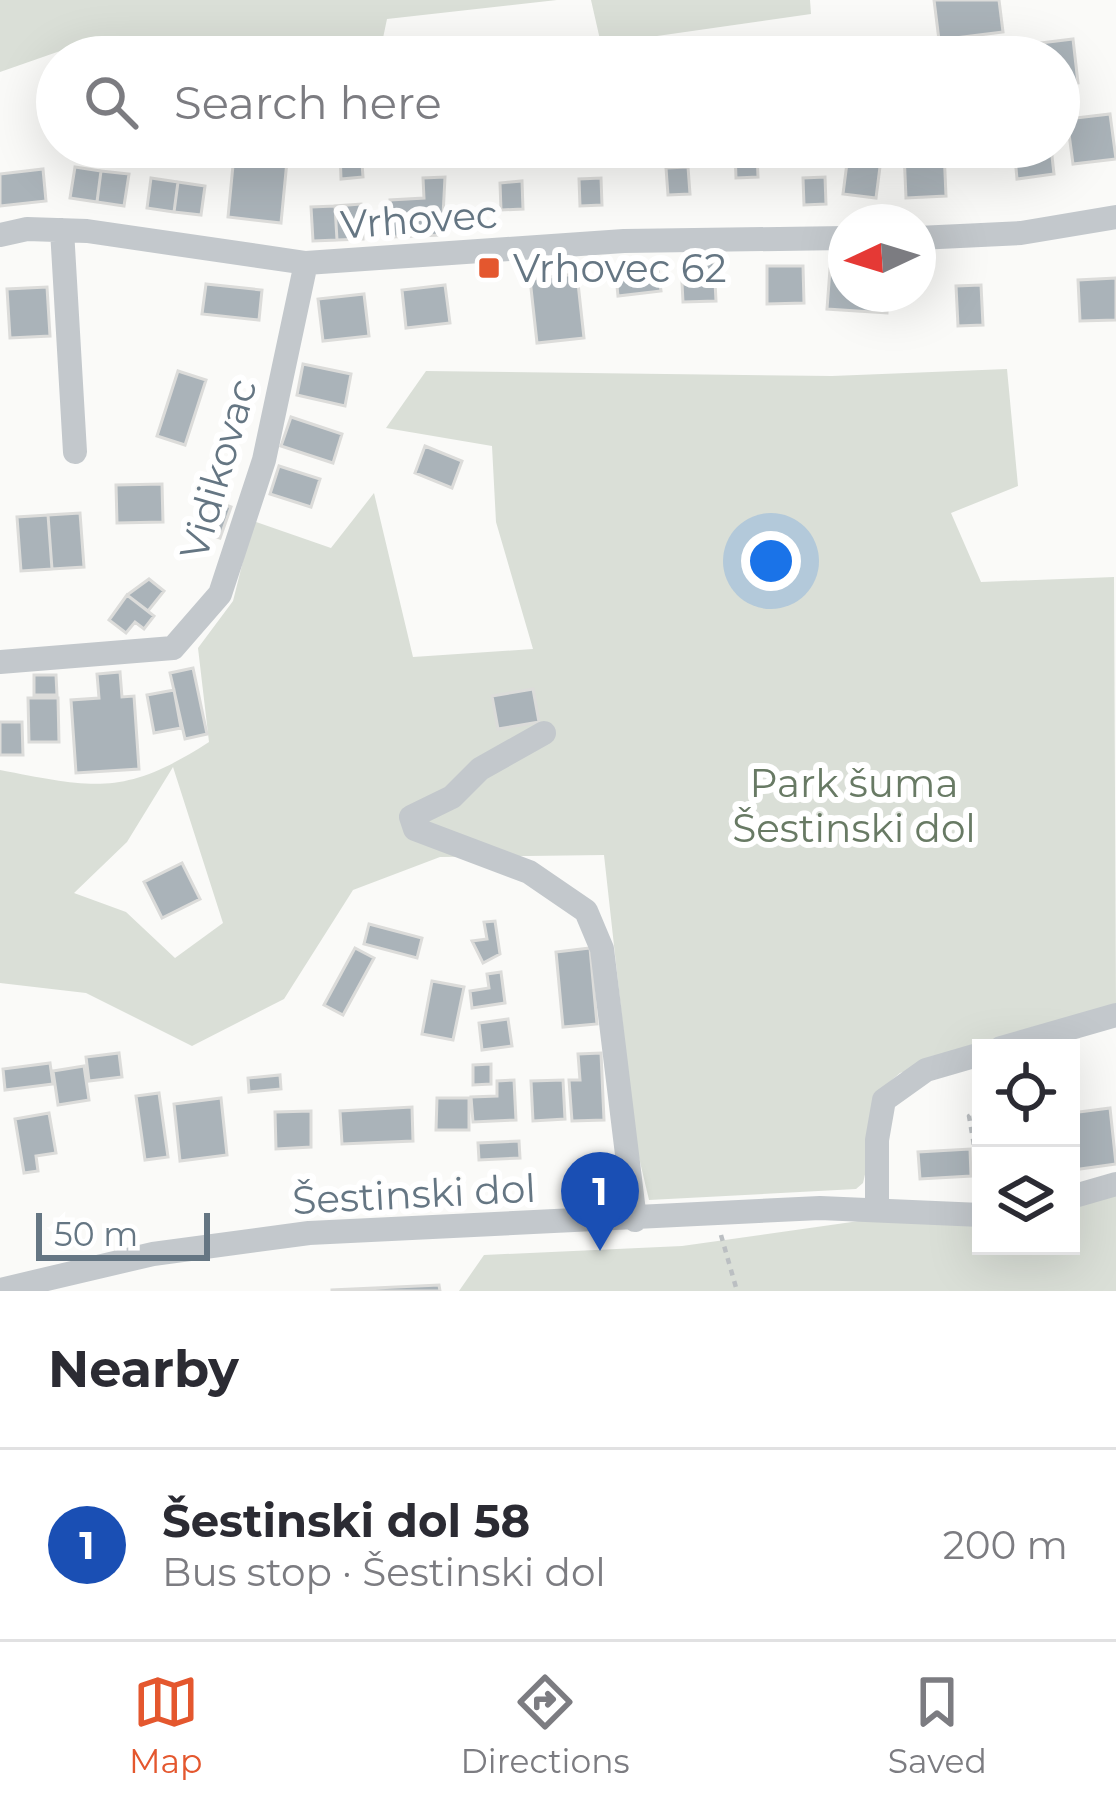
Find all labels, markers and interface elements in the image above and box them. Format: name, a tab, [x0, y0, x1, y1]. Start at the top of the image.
search box	[36, 36, 1080, 168]
icon: search	[78, 69, 144, 135]
text: Search here	[174, 75, 442, 130]
street label: Vrhovec	[339, 190, 499, 248]
north arrow	[828, 204, 936, 312]
place label: Vrhovec 62	[513, 244, 727, 292]
marker: Vrhovec 62	[476, 255, 502, 281]
street label: Vidikovac	[169, 373, 267, 565]
your location	[741, 531, 801, 591]
park label: Park šuma Šestinski dol	[732, 759, 976, 852]
map controls	[972, 1039, 1080, 1255]
button: locate	[972, 1039, 1080, 1147]
button: layers	[972, 1147, 1080, 1255]
pin: 1	[561, 1152, 639, 1251]
street label: Šestinski dol	[291, 1164, 537, 1224]
scale bar	[36, 1207, 210, 1260]
text: 50 m	[54, 1214, 138, 1254]
text: Nearby	[48, 1338, 239, 1400]
text: Šestinski dol 58	[162, 1493, 530, 1548]
text: 1	[79, 1521, 95, 1569]
text: 200 m	[943, 1521, 1068, 1569]
text: Bus stop · Šestinski dol	[162, 1548, 606, 1596]
tab: Map	[129, 1669, 202, 1781]
tab: Directions	[461, 1669, 630, 1781]
tab: Saved	[888, 1669, 987, 1781]

